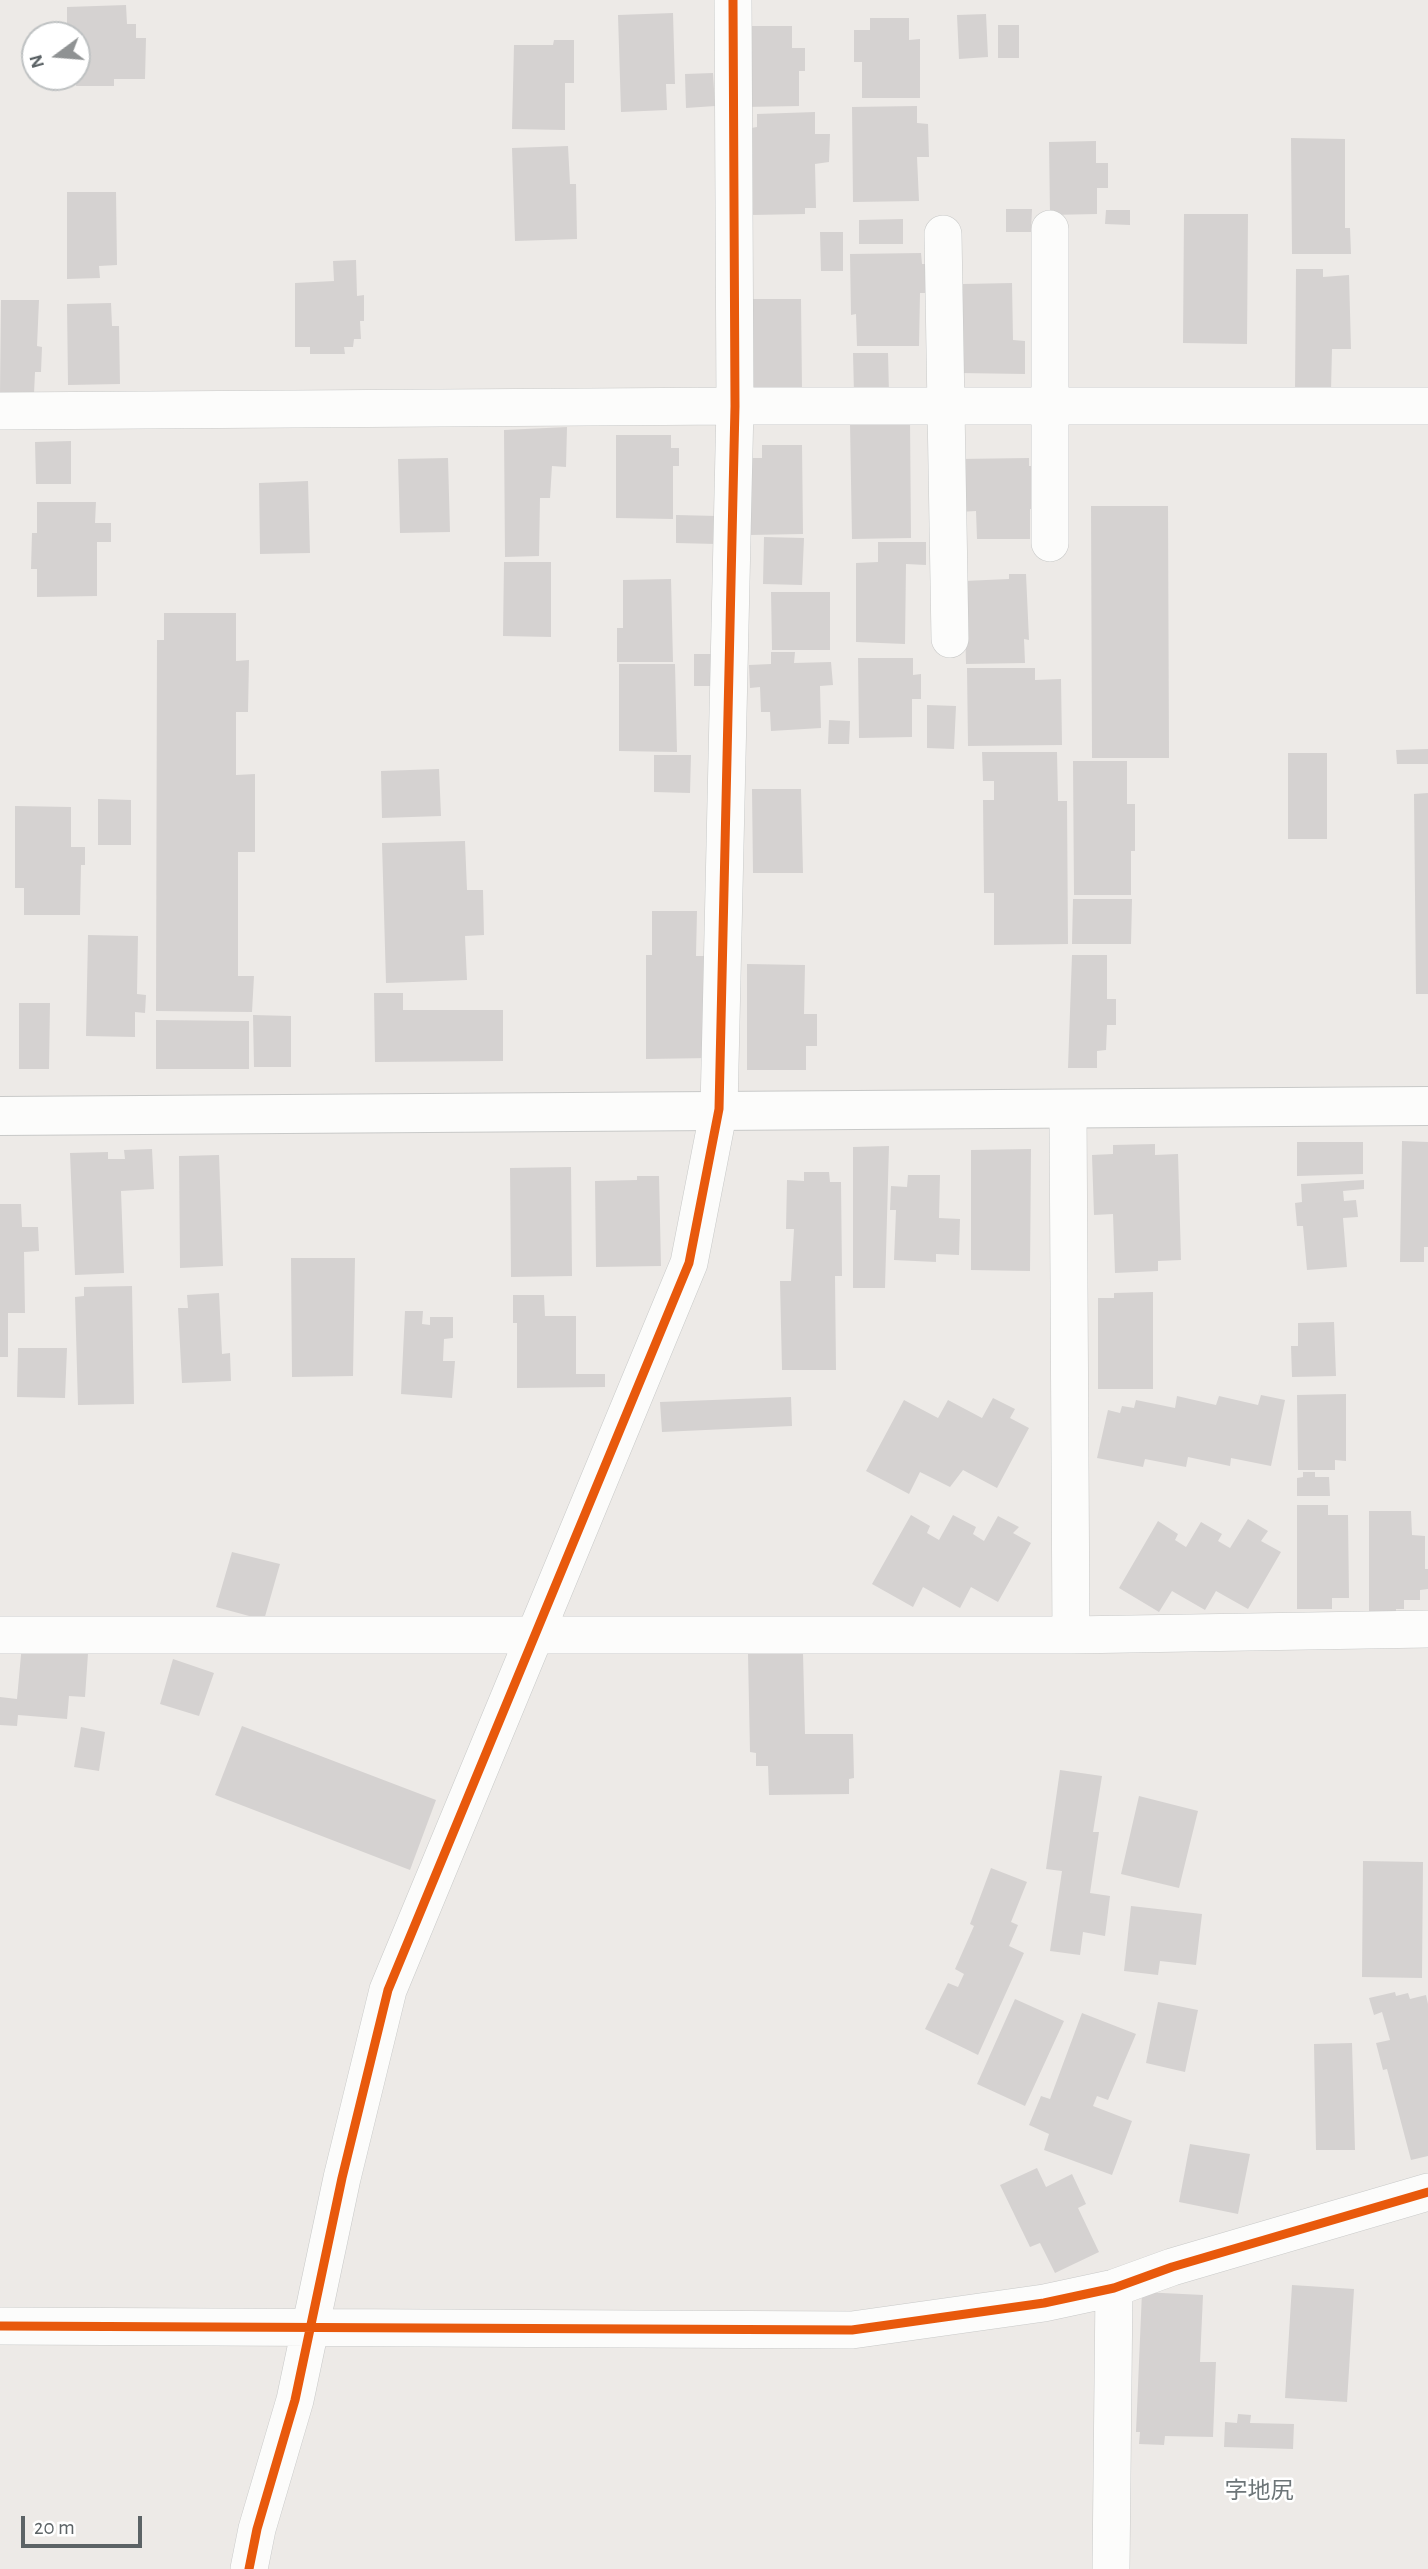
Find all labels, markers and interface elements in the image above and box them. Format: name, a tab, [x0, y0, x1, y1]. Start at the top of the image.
north arrow	[21, 21, 91, 91]
text: N	[26, 52, 48, 70]
district label: 字地尻	[1225, 2477, 1293, 2505]
scale bar	[24, 2502, 145, 2546]
text: 20 m	[34, 2517, 75, 2538]

